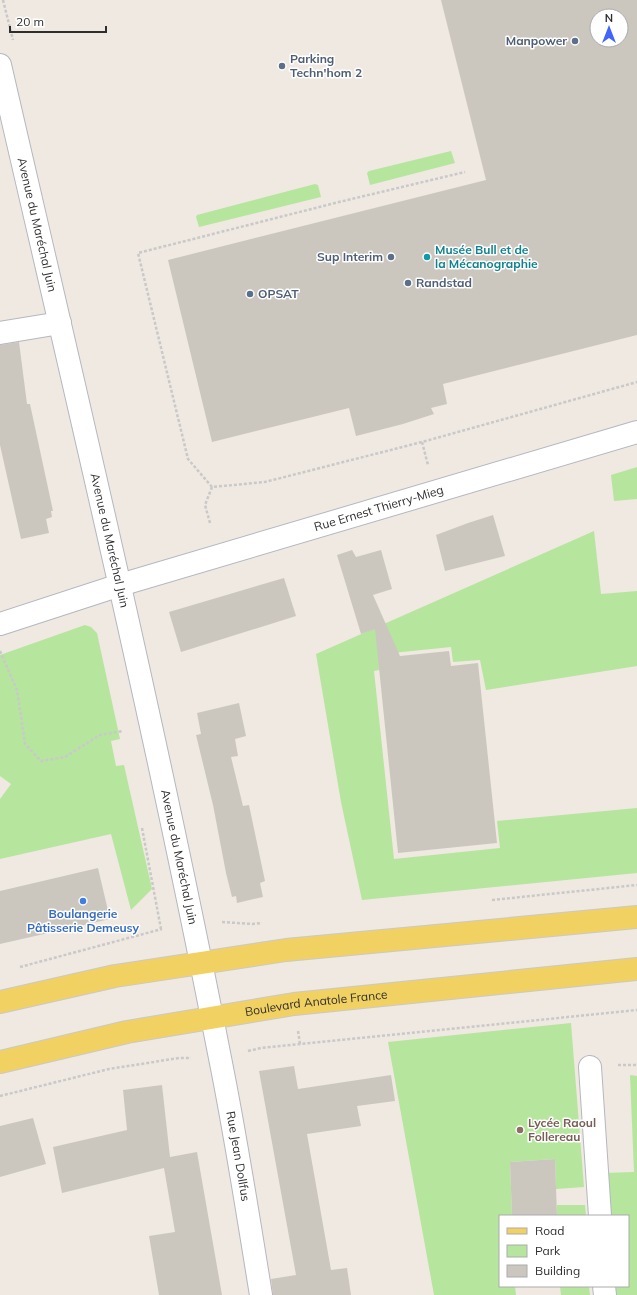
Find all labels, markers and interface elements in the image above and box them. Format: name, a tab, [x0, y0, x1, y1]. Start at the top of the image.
scale bar	[10, 8, 106, 34]
north arrow	[589, 8, 629, 48]
text: N	[605, 11, 613, 25]
text: 20 m	[16, 14, 44, 29]
place label: Manpower	[506, 33, 567, 48]
marker: Manpower	[570, 36, 580, 46]
place label: Parking Techn'hom 2	[290, 51, 362, 80]
marker: Parking Techn'hom 2	[277, 61, 287, 71]
street label: Avenue du Maréchal Juin	[15, 156, 60, 293]
place label: Musée Bull et de la Mécanographie	[435, 242, 538, 271]
place label: Sup Interim	[317, 249, 383, 264]
marker: Sup Interim	[386, 252, 396, 262]
marker: Musée Bull et de la Mécanographie	[422, 252, 432, 262]
place label: Randstad	[416, 275, 472, 290]
marker: Randstad	[403, 278, 413, 288]
place label: OPSAT	[258, 286, 299, 301]
marker: OPSAT	[245, 289, 255, 299]
street label: Avenue du Maréchal Juin	[88, 472, 133, 609]
street label: Rue Ernest Thierry-Mieg	[312, 482, 445, 534]
street label: Avenue du Maréchal Juin	[158, 788, 201, 926]
marker: Boulangerie Pâtisserie Demeusy	[78, 896, 88, 906]
place label: Boulangerie Pâtisserie Demeusy	[27, 906, 140, 935]
street label: Boulevard Anatole France	[244, 987, 388, 1019]
street label: Rue Jean Dollfus	[223, 1110, 254, 1202]
place label: Lycée Raoul Follereau	[528, 1115, 596, 1144]
marker: Lycée Raoul Follereau	[515, 1125, 525, 1135]
legend	[499, 1215, 629, 1287]
text: Road	[535, 1223, 564, 1238]
text: Park	[535, 1243, 561, 1258]
text: Building	[535, 1263, 580, 1278]

